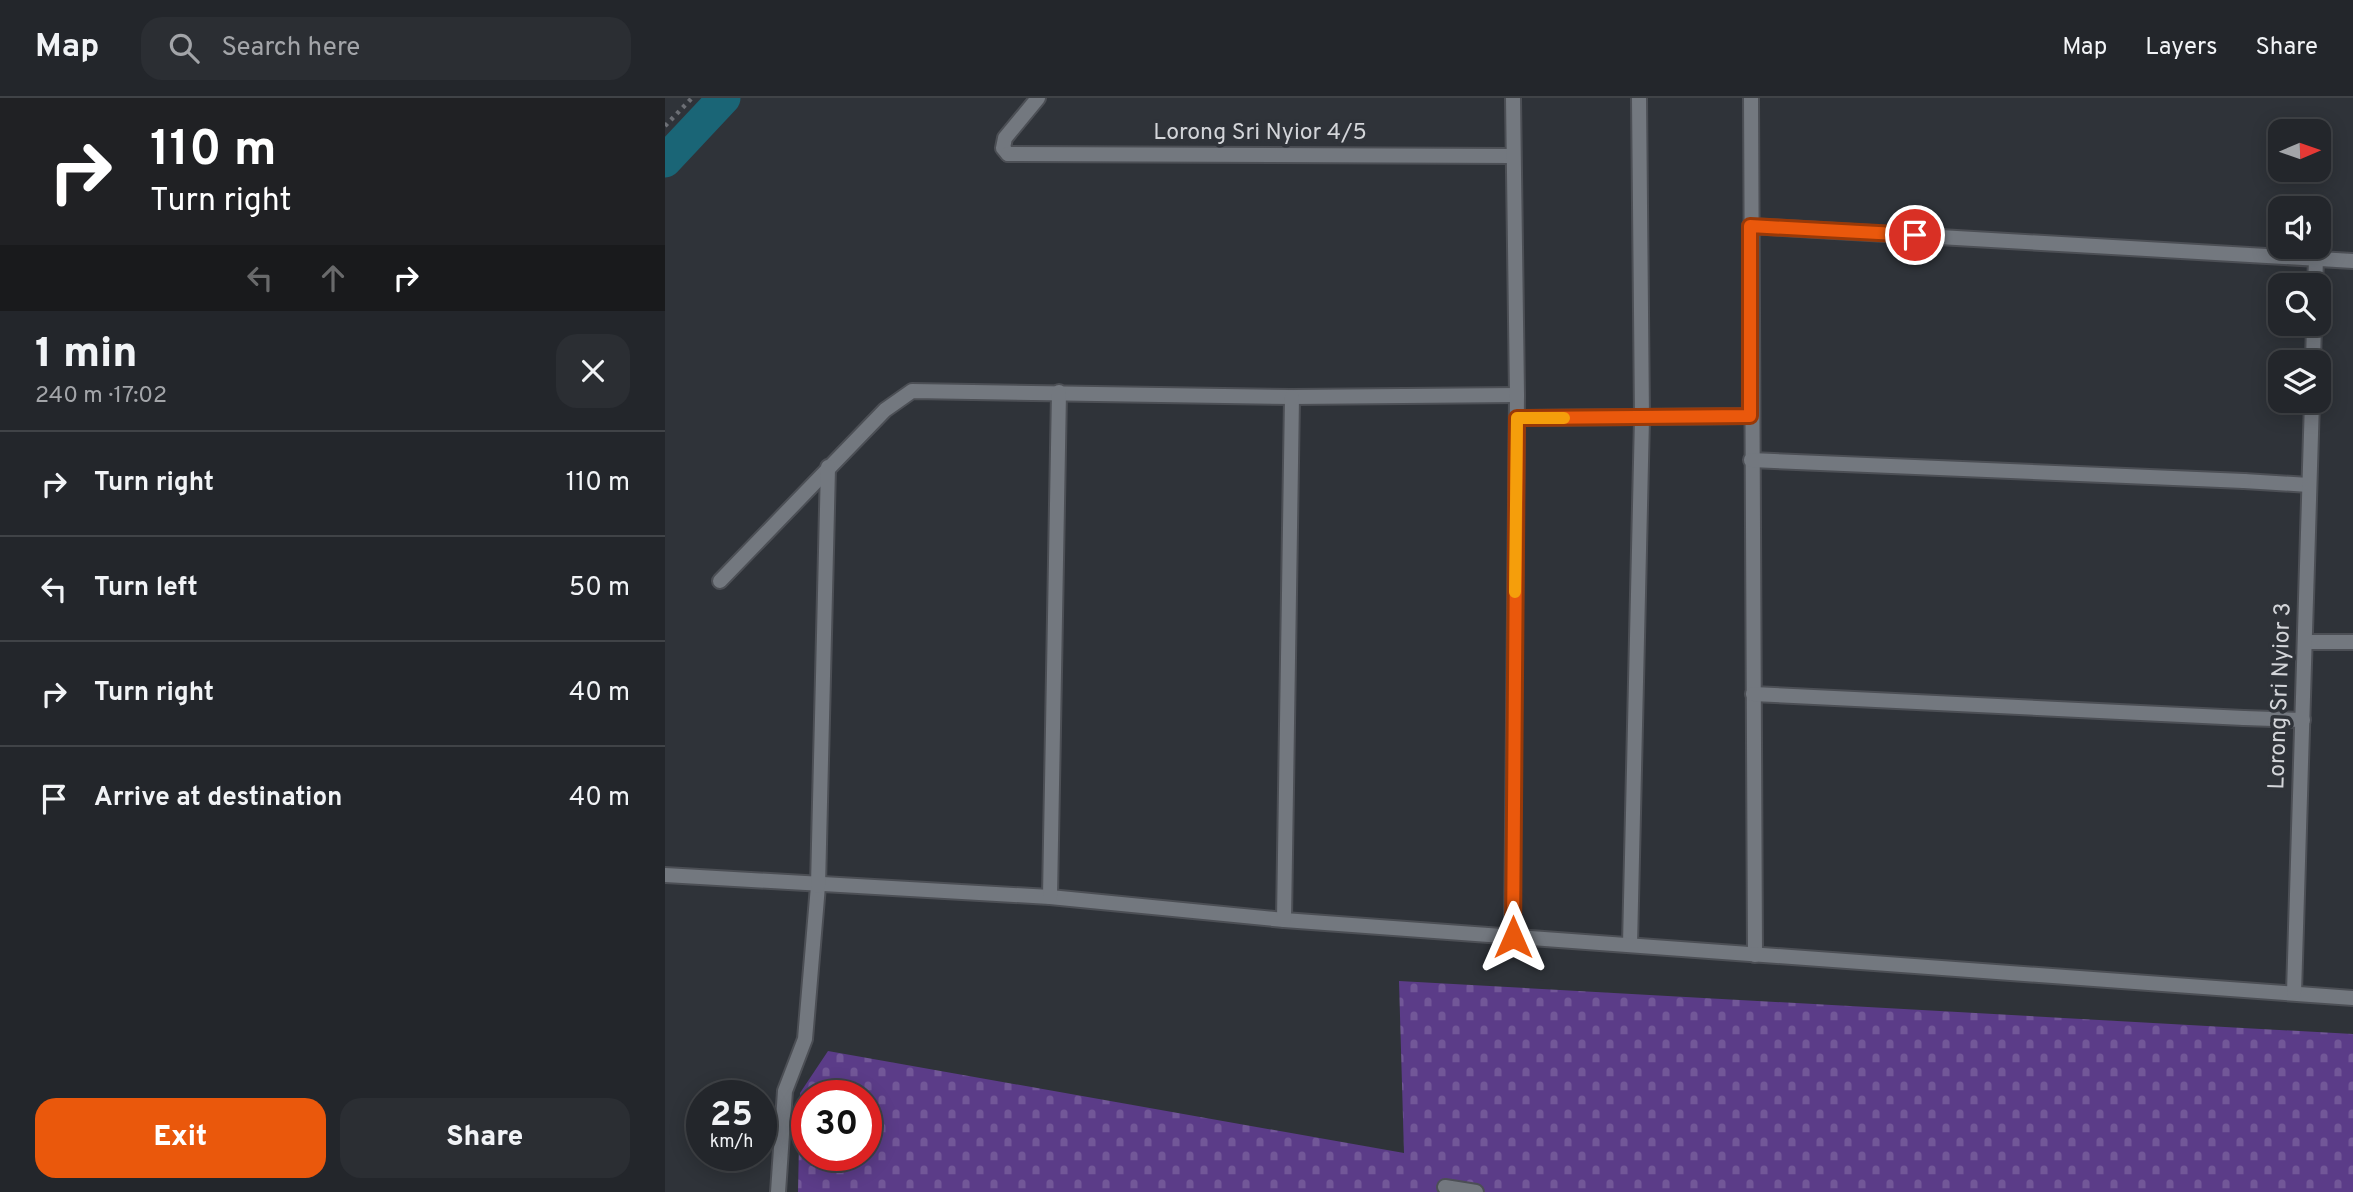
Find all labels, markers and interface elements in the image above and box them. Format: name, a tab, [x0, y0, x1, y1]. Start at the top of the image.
search box	[141, 17, 631, 80]
text: Map	[35, 27, 99, 69]
icon: search	[165, 29, 203, 67]
text: Search here	[221, 32, 360, 65]
text: Map	[2062, 33, 2107, 63]
text: Layers	[2145, 33, 2217, 63]
text: Share	[2255, 33, 2318, 63]
street label: Lorong Sri Nyior 4/5	[1153, 119, 1367, 148]
north arrow	[2268, 119, 2331, 182]
map controls	[2268, 119, 2331, 413]
text: 110 m	[150, 121, 277, 183]
icon: right	[35, 126, 126, 217]
text: Turn right	[150, 182, 292, 222]
button: sound	[2268, 196, 2331, 259]
pin	[1885, 205, 1945, 265]
icon: arrive	[1896, 216, 1934, 254]
icon: left	[241, 259, 279, 297]
icon: ahead	[314, 259, 352, 297]
icon: right	[387, 259, 425, 297]
button: search	[2268, 273, 2331, 336]
text: 1 min	[35, 329, 138, 382]
button: close	[556, 334, 630, 408]
button: layers	[2268, 350, 2331, 413]
text: 240 m · 17:02	[35, 382, 167, 411]
icon: right	[35, 465, 73, 503]
text: Turn right	[94, 467, 214, 500]
text: 110 m	[566, 467, 630, 500]
icon: left	[35, 570, 73, 608]
text: Turn left	[94, 572, 198, 605]
text: 50 m	[569, 572, 630, 605]
street label: Lorong Sri Nyior 3	[2263, 602, 2299, 790]
icon: right	[35, 675, 73, 713]
text: Turn right	[94, 677, 214, 710]
text: 40 m	[569, 677, 630, 710]
icon: arrive	[35, 780, 73, 818]
text: Arrive at destination	[94, 782, 342, 815]
text: 40 m	[569, 782, 630, 815]
position arrow	[1476, 900, 1550, 974]
speed limit sign: 30	[791, 1080, 882, 1171]
text: 25	[710, 1094, 753, 1138]
button: Exit	[35, 1098, 326, 1178]
button: Share	[340, 1098, 630, 1178]
text: km/h	[710, 1131, 753, 1154]

